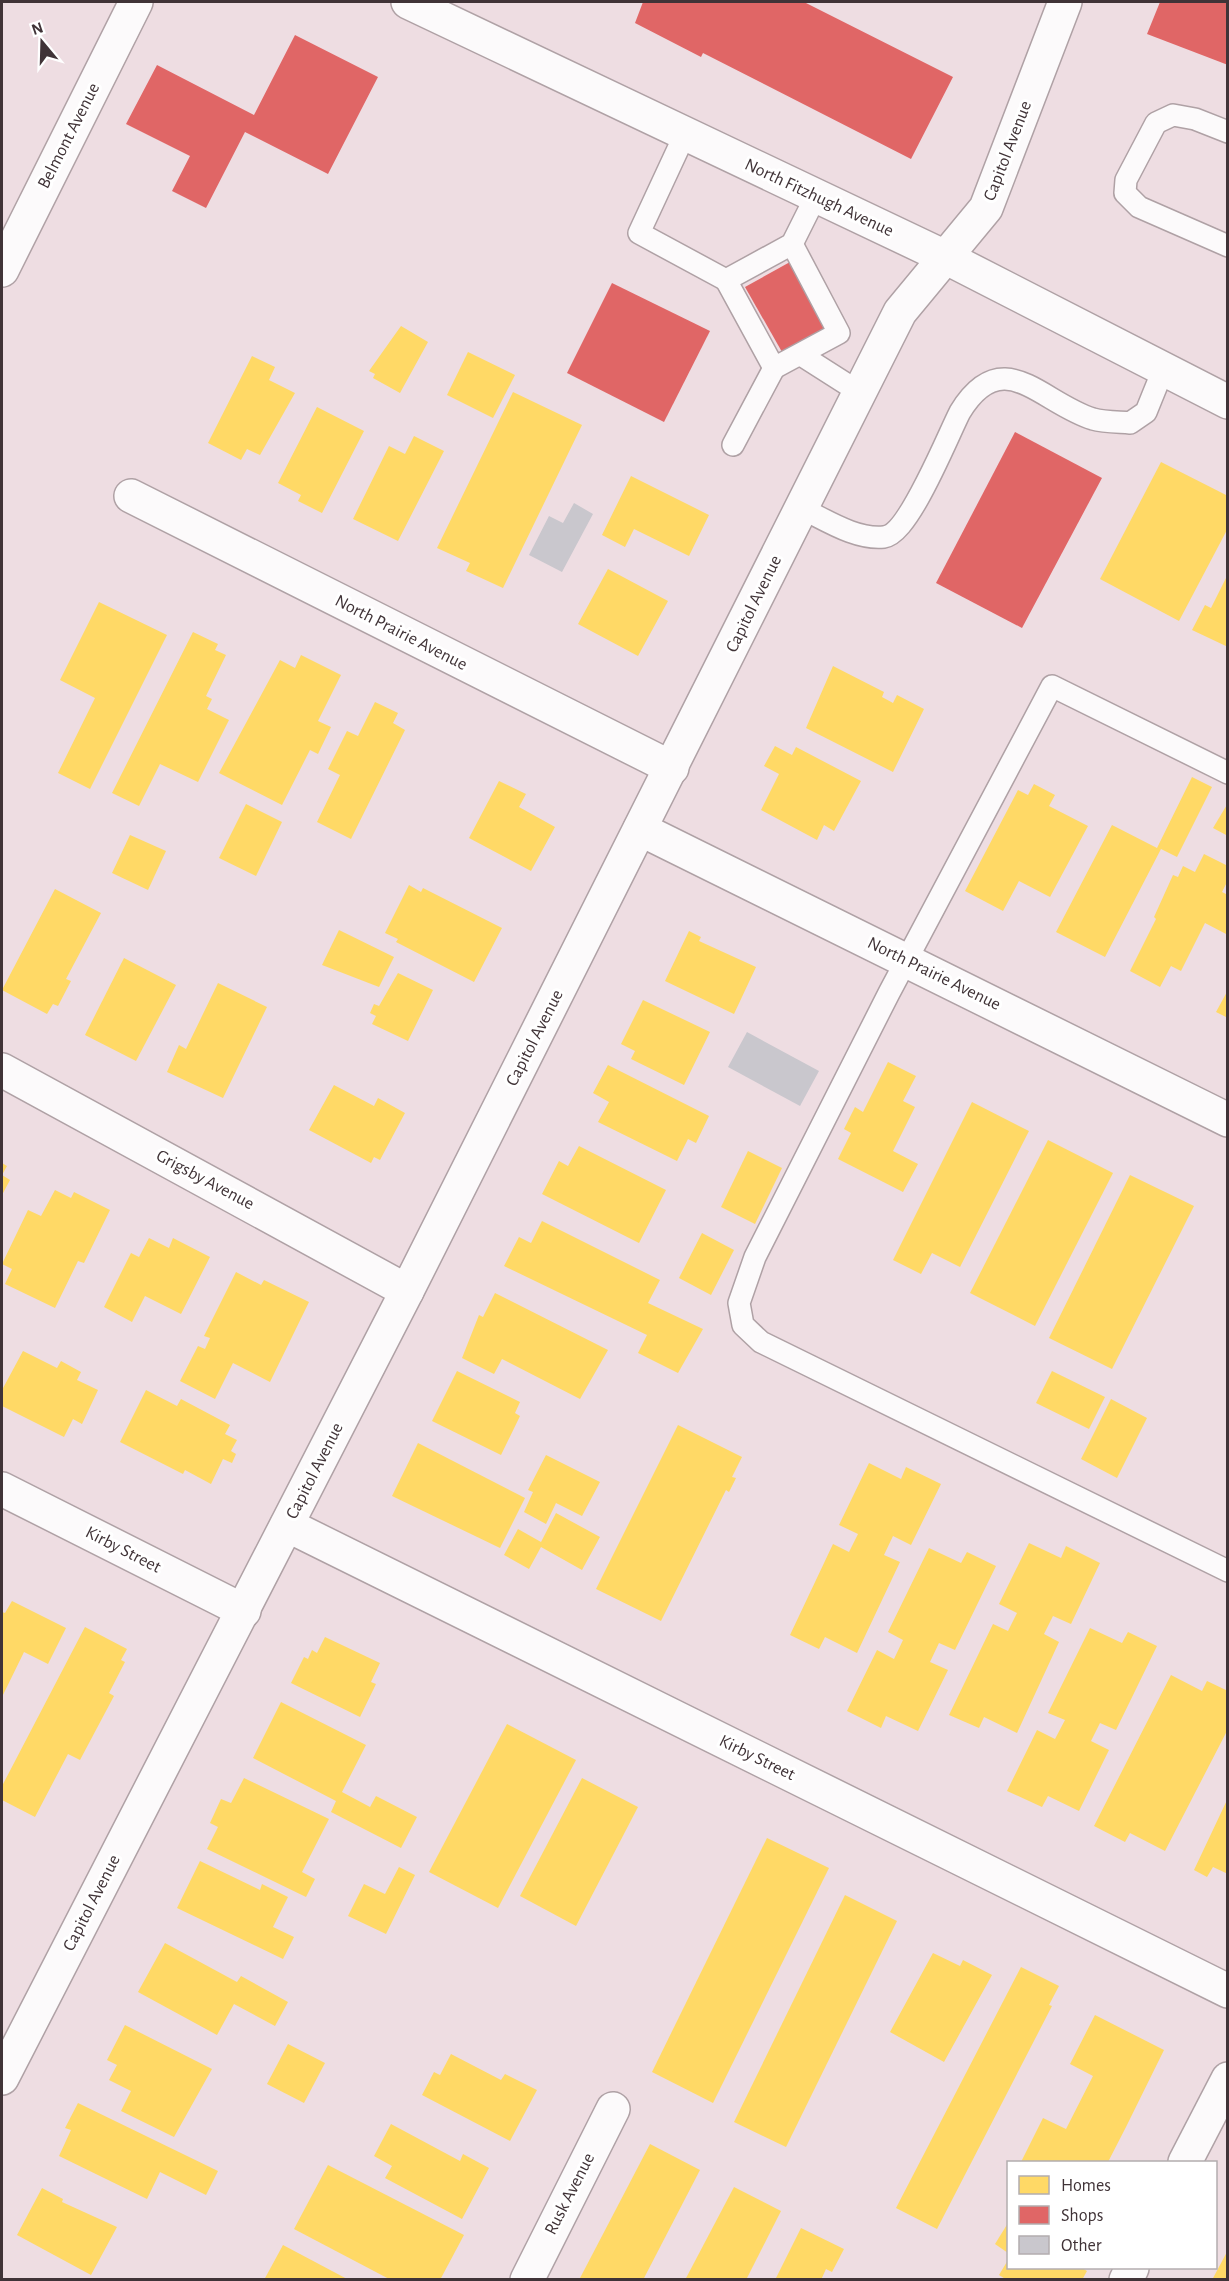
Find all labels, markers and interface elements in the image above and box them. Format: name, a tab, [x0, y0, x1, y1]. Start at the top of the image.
north arrow	[12, 12, 72, 72]
text: N	[30, 19, 45, 38]
street label: Belmont Avenue	[35, 80, 103, 192]
street label: Capitol Avenue	[981, 99, 1035, 203]
street label: North Fitzhugh Avenue	[742, 156, 896, 240]
street label: Capitol Avenue	[723, 553, 785, 655]
street label: North Prairie Avenue	[332, 592, 470, 674]
street label: North Prairie Avenue	[865, 934, 1003, 1014]
street label: Capitol Avenue	[503, 987, 567, 1089]
street label: Grigsby Avenue	[153, 1147, 257, 1213]
street label: Capitol Avenue	[283, 1420, 347, 1522]
street label: Kirby Street	[82, 1523, 164, 1577]
street label: Kirby Street	[716, 1732, 798, 1784]
street label: Capitol Avenue	[60, 1852, 124, 1954]
street label: Rusk Avenue	[542, 2150, 598, 2238]
legend	[1007, 2161, 1217, 2269]
text: Homes	[1061, 2177, 1111, 2195]
text: Shops	[1061, 2207, 1103, 2225]
text: Other	[1061, 2237, 1102, 2255]

